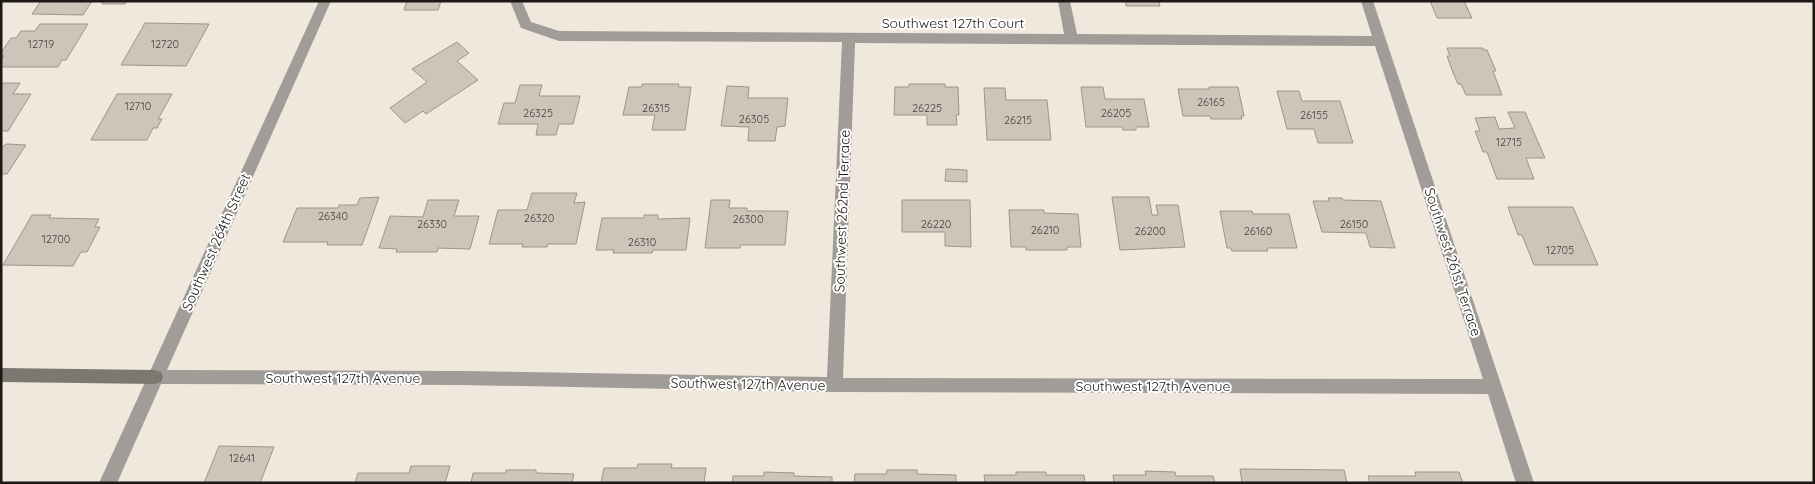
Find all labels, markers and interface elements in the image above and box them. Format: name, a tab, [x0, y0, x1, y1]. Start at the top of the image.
street label: Southwest 127th Court	[882, 14, 1025, 32]
house number: 12719	[28, 37, 54, 51]
house number: 12720	[151, 37, 179, 51]
house number: 26165	[1197, 95, 1225, 109]
house number: 12710	[125, 99, 151, 113]
house number: 26315	[642, 101, 670, 115]
house number: 26225	[912, 101, 942, 115]
house number: 26325	[523, 106, 553, 120]
house number: 26205	[1101, 106, 1131, 120]
house number: 26155	[1300, 108, 1328, 122]
house number: 26305	[739, 112, 769, 126]
house number: 26215	[1004, 113, 1032, 127]
street label: Southwest 262nd Terrace	[830, 129, 854, 293]
house number: 12715	[1496, 135, 1522, 149]
street label: Southwest 264th Street	[178, 170, 254, 313]
street label: Southwest 261st Terrace	[1420, 185, 1486, 339]
house number: 26340	[318, 209, 348, 223]
house number: 26320	[524, 211, 554, 225]
house number: 26300	[733, 212, 763, 226]
house number: 26330	[417, 217, 447, 231]
house number: 26220	[921, 217, 951, 231]
house number: 26150	[1340, 217, 1368, 231]
house number: 26210	[1031, 223, 1059, 237]
house number: 26200	[1134, 224, 1166, 238]
house number: 26160	[1244, 224, 1272, 238]
house number: 12700	[42, 232, 70, 246]
house number: 26310	[628, 235, 656, 249]
house number: 12705	[1546, 243, 1574, 257]
street label: Southwest 127th Avenue	[266, 369, 420, 387]
street label: Southwest 127th Avenue	[670, 374, 826, 394]
street label: Southwest 127th Avenue	[1076, 377, 1230, 395]
house number: 12641	[229, 451, 255, 465]

